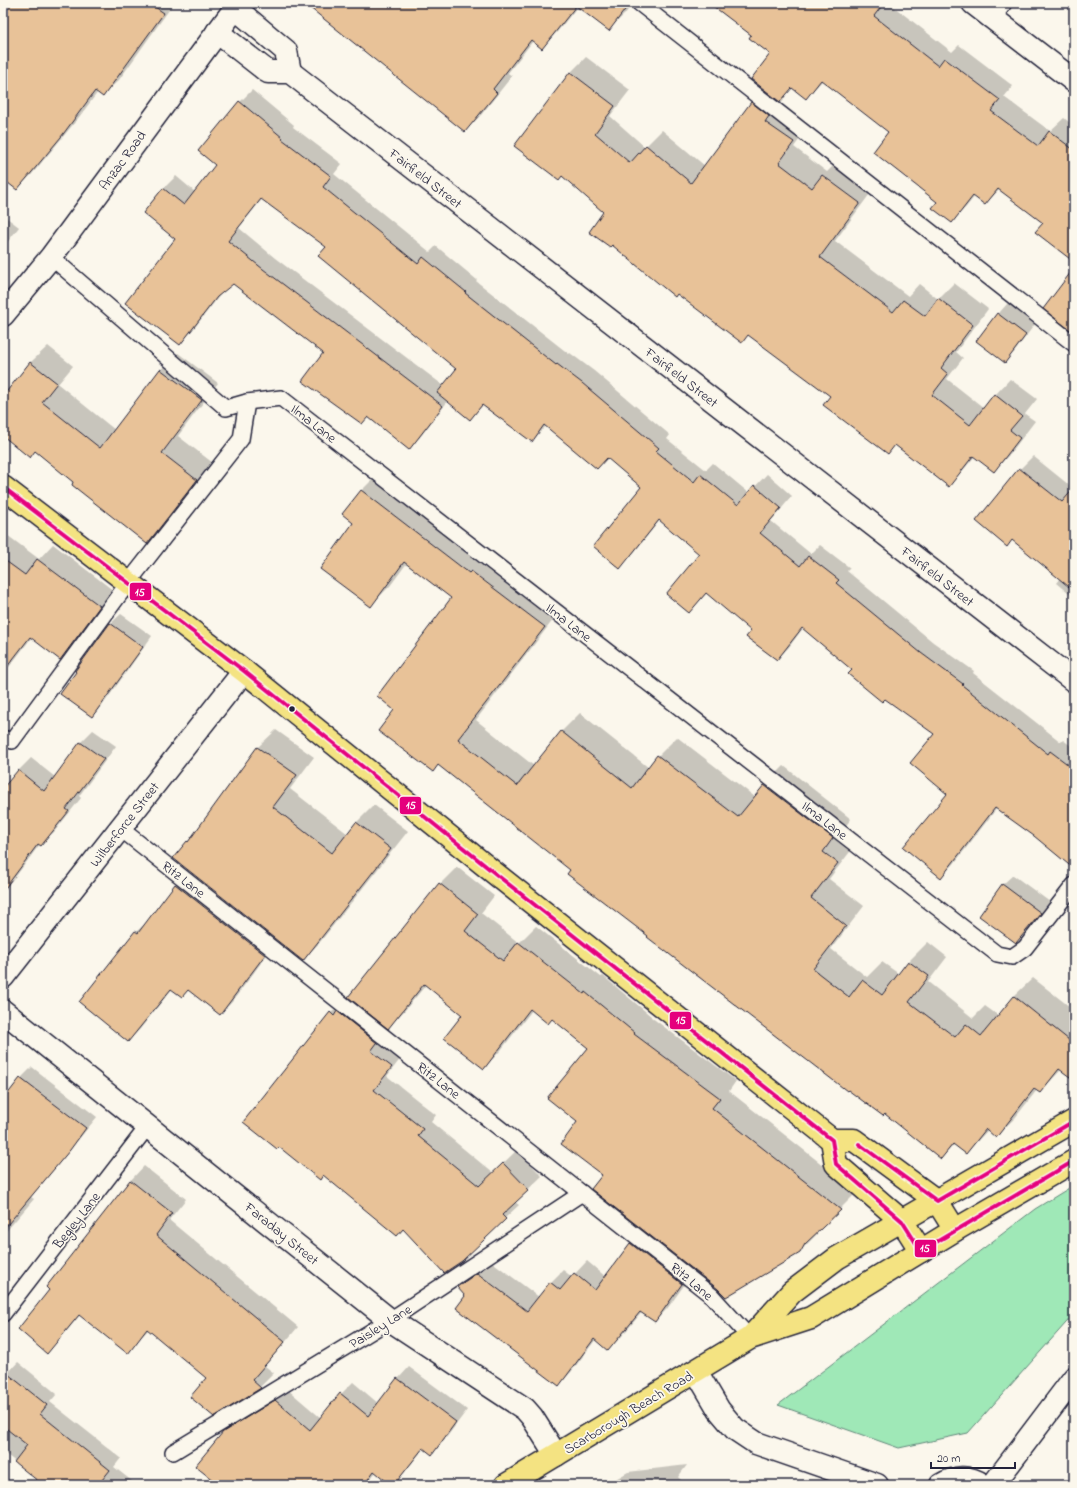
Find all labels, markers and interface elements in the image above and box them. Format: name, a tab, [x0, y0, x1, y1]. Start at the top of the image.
street label: Anzac Road	[94, 127, 152, 195]
street label: Fairfield Street	[383, 143, 466, 215]
street label: Fairfield Street	[639, 342, 722, 414]
street label: Ilma Lane	[286, 399, 341, 449]
street label: Fairfield Street	[895, 541, 978, 613]
line badge: 15	[129, 582, 152, 601]
text: 15	[135, 585, 146, 601]
street label: Ilma Lane	[541, 598, 596, 648]
unlabelled marker	[287, 704, 297, 714]
street label: Wilberforce Street	[85, 778, 165, 872]
line badge: 15	[399, 796, 422, 815]
street label: Ilma Lane	[797, 796, 852, 846]
text: 15	[406, 798, 417, 814]
street label: Ritz Lane	[157, 856, 210, 904]
line badge: 15	[669, 1011, 692, 1030]
text: 15	[676, 1013, 687, 1029]
street label: Ritz Lane	[412, 1057, 465, 1105]
street label: Begley Lane	[48, 1187, 107, 1255]
street label: Faraday Street	[238, 1197, 323, 1272]
line badge: 15	[914, 1239, 937, 1258]
text: 15	[920, 1241, 931, 1257]
street label: Ritz Lane	[665, 1258, 718, 1307]
street label: Paisley Lane	[345, 1299, 417, 1356]
street label: Scarborough Beach Road	[560, 1366, 698, 1461]
scale bar	[931, 1444, 1015, 1470]
text: 20 m	[937, 1450, 960, 1468]

